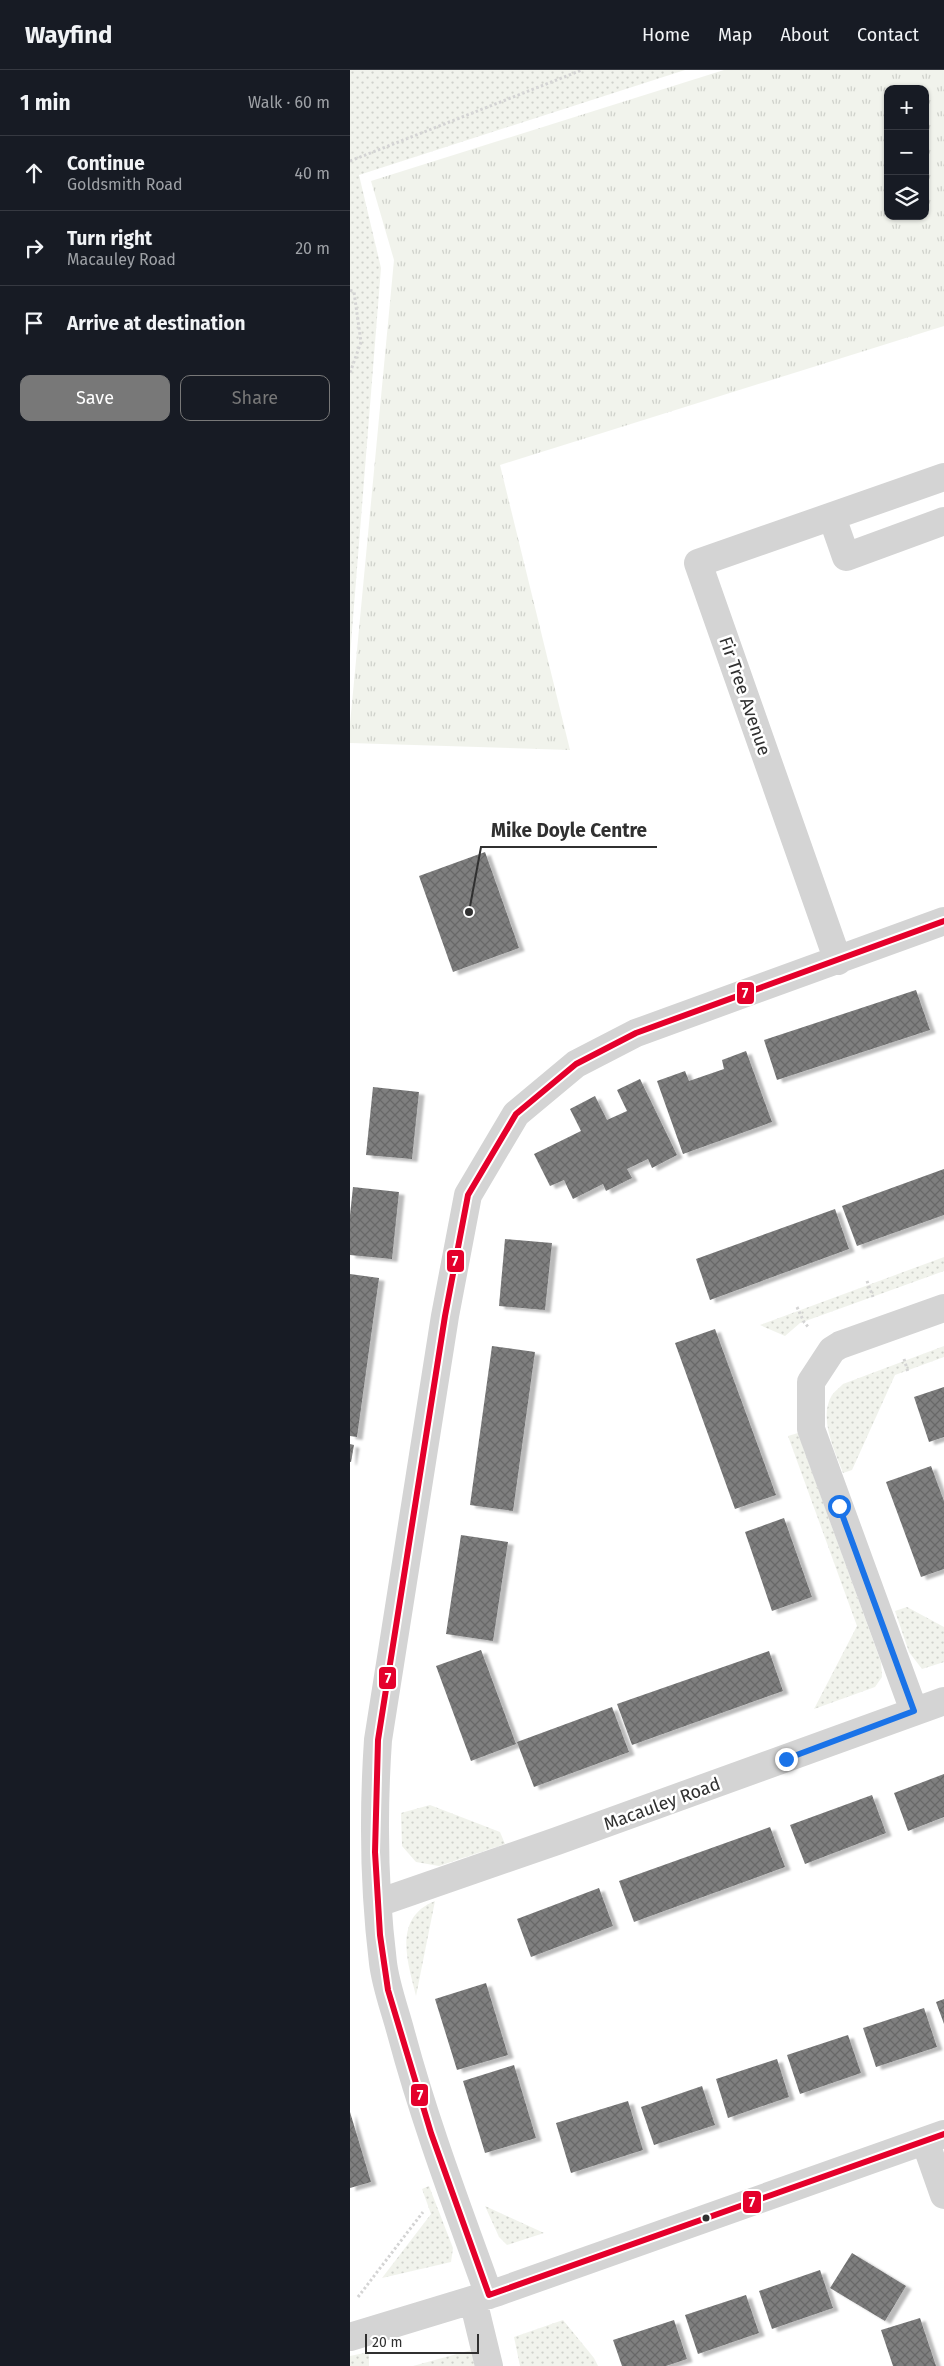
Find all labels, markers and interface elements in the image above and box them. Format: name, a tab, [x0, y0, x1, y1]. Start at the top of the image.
text: Wayfind	[25, 21, 112, 49]
text: Home	[642, 24, 690, 46]
text: Map	[718, 24, 752, 46]
text: About	[780, 24, 829, 46]
text: Contact	[857, 24, 919, 46]
map controls	[884, 85, 929, 220]
button: +	[884, 85, 929, 130]
text: 1 min	[20, 90, 71, 116]
text: Walk · 60 m	[248, 93, 330, 112]
button: −	[884, 130, 929, 175]
text: Continue	[67, 152, 145, 175]
icon: ahead	[20, 159, 48, 187]
text: 40 m	[295, 164, 330, 183]
text: Goldsmith Road	[67, 175, 183, 194]
button: layers	[884, 175, 929, 220]
text: Turn right	[67, 227, 152, 250]
icon: right	[20, 234, 48, 262]
text: 20 m	[295, 239, 330, 258]
text: Macauley Road	[67, 250, 176, 269]
icon: arrive	[20, 309, 48, 337]
text: Arrive at destination	[67, 312, 246, 335]
button: Save	[20, 375, 170, 421]
button: Share	[180, 375, 330, 421]
street label: Fir Tree Avenue	[714, 634, 776, 758]
callout: Mike Doyle Centre	[481, 813, 657, 847]
text: Mike Doyle Centre	[491, 819, 647, 842]
line badge: 7	[736, 981, 755, 1005]
text: 7	[742, 985, 749, 1002]
line badge: 7	[446, 1249, 465, 1273]
text: 7	[452, 1253, 459, 1270]
route start	[828, 1495, 851, 1518]
line badge: 7	[378, 1666, 397, 1690]
text: 7	[385, 1670, 392, 1687]
route end	[775, 1748, 798, 1771]
street label: Macauley Road	[601, 1773, 723, 1835]
line badge: 7	[410, 2083, 429, 2107]
text: 7	[417, 2087, 424, 2104]
line badge: 7	[742, 2190, 762, 2214]
text: 7	[749, 2194, 756, 2211]
unlabelled marker	[701, 2213, 711, 2223]
scale bar	[365, 2331, 479, 2354]
text: 20 m	[372, 2334, 402, 2351]

